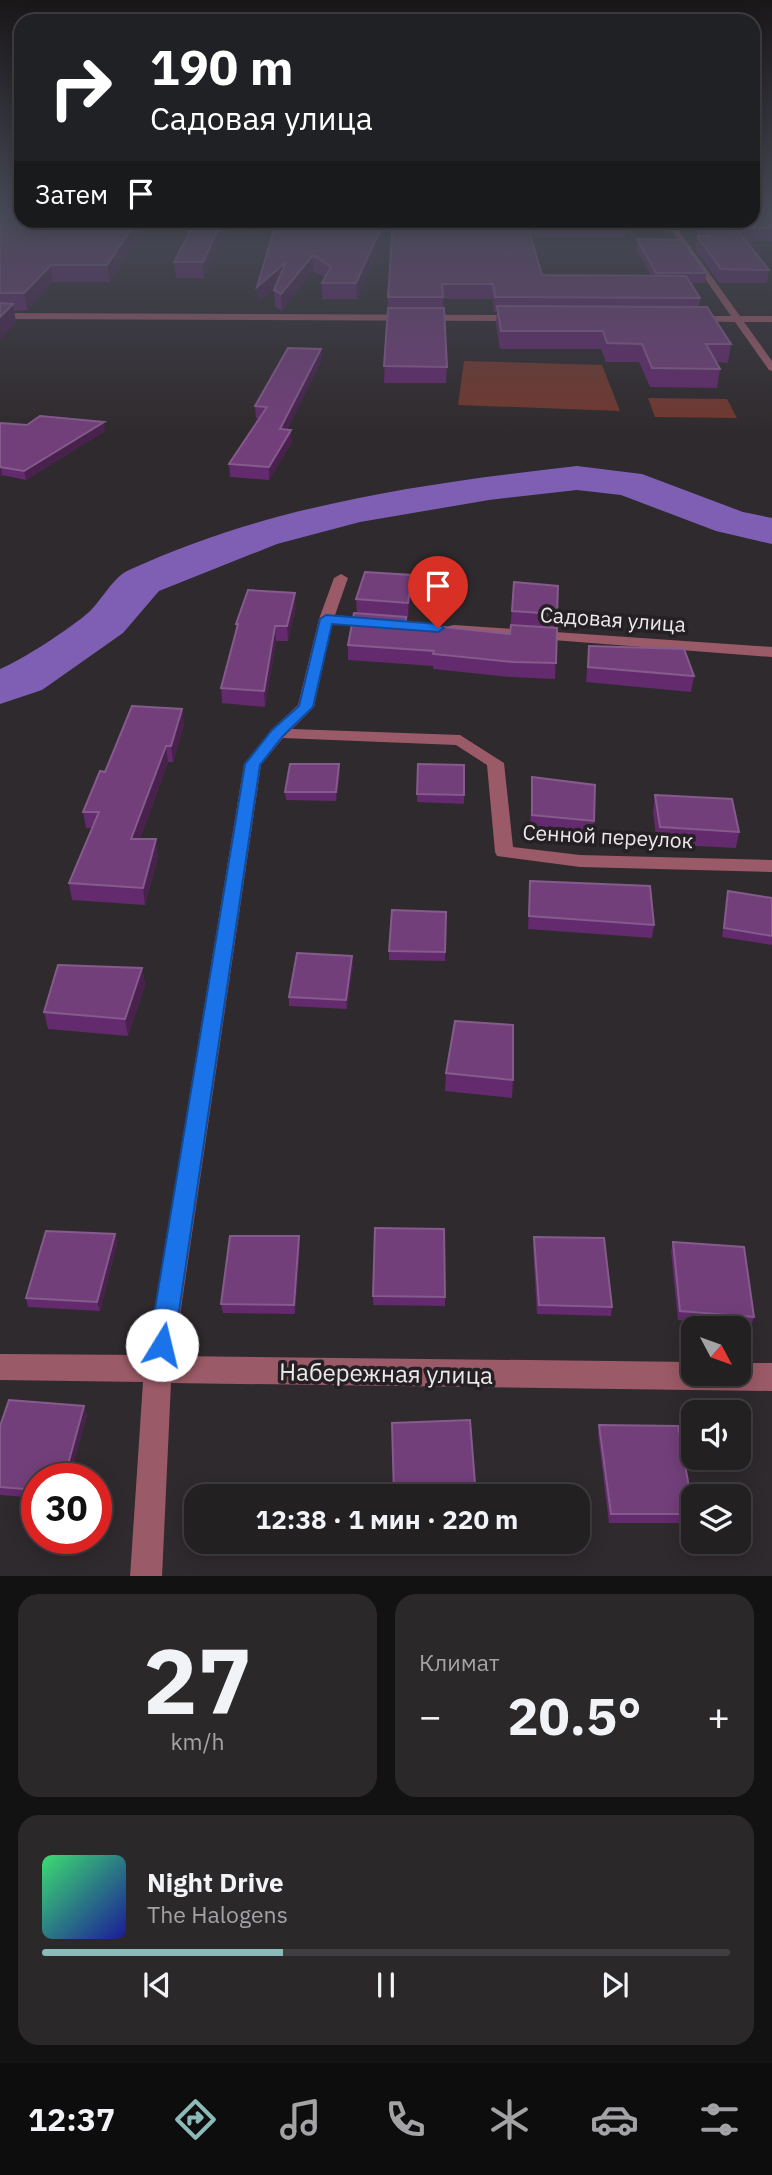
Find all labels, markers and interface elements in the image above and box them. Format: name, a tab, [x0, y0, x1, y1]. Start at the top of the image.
text: 190 m	[150, 35, 294, 98]
icon: right	[35, 42, 126, 133]
text: Садовая улица	[150, 97, 373, 139]
icon: arrive	[122, 175, 160, 213]
text: Затем	[35, 177, 108, 211]
pin	[408, 556, 468, 628]
icon: arrive	[419, 567, 457, 605]
street label: Садовая улица	[539, 600, 687, 638]
street label: Сенной переулок	[522, 818, 694, 854]
position arrow	[125, 1308, 199, 1382]
north arrow	[681, 1316, 751, 1386]
map controls	[681, 1316, 751, 1554]
street label: Набережная улица	[279, 1355, 493, 1391]
button: sound	[681, 1400, 751, 1470]
speed limit sign: 30	[21, 1463, 112, 1554]
button: layers	[681, 1484, 751, 1554]
text: 12:38 · 1 мин · 220 m	[256, 1502, 518, 1536]
text: 27	[143, 1621, 252, 1739]
text: Климат	[419, 1647, 500, 1677]
text: 20.5°	[507, 1682, 642, 1749]
text: −	[419, 1691, 442, 1740]
text: +	[707, 1691, 730, 1740]
text: km/h	[170, 1726, 225, 1756]
text: Night Drive	[147, 1865, 284, 1899]
text: The Halogens	[147, 1899, 288, 1929]
icon: previous	[138, 1966, 176, 2004]
icon: pause	[367, 1966, 405, 2004]
icon: next	[596, 1966, 634, 2004]
icon: directions	[171, 2095, 220, 2144]
icon: music	[276, 2095, 325, 2144]
icon: phone	[381, 2095, 430, 2144]
icon: climate	[485, 2095, 534, 2144]
icon: car	[590, 2095, 639, 2144]
icon: filters	[695, 2095, 744, 2144]
text: 12:37	[28, 2098, 115, 2140]

